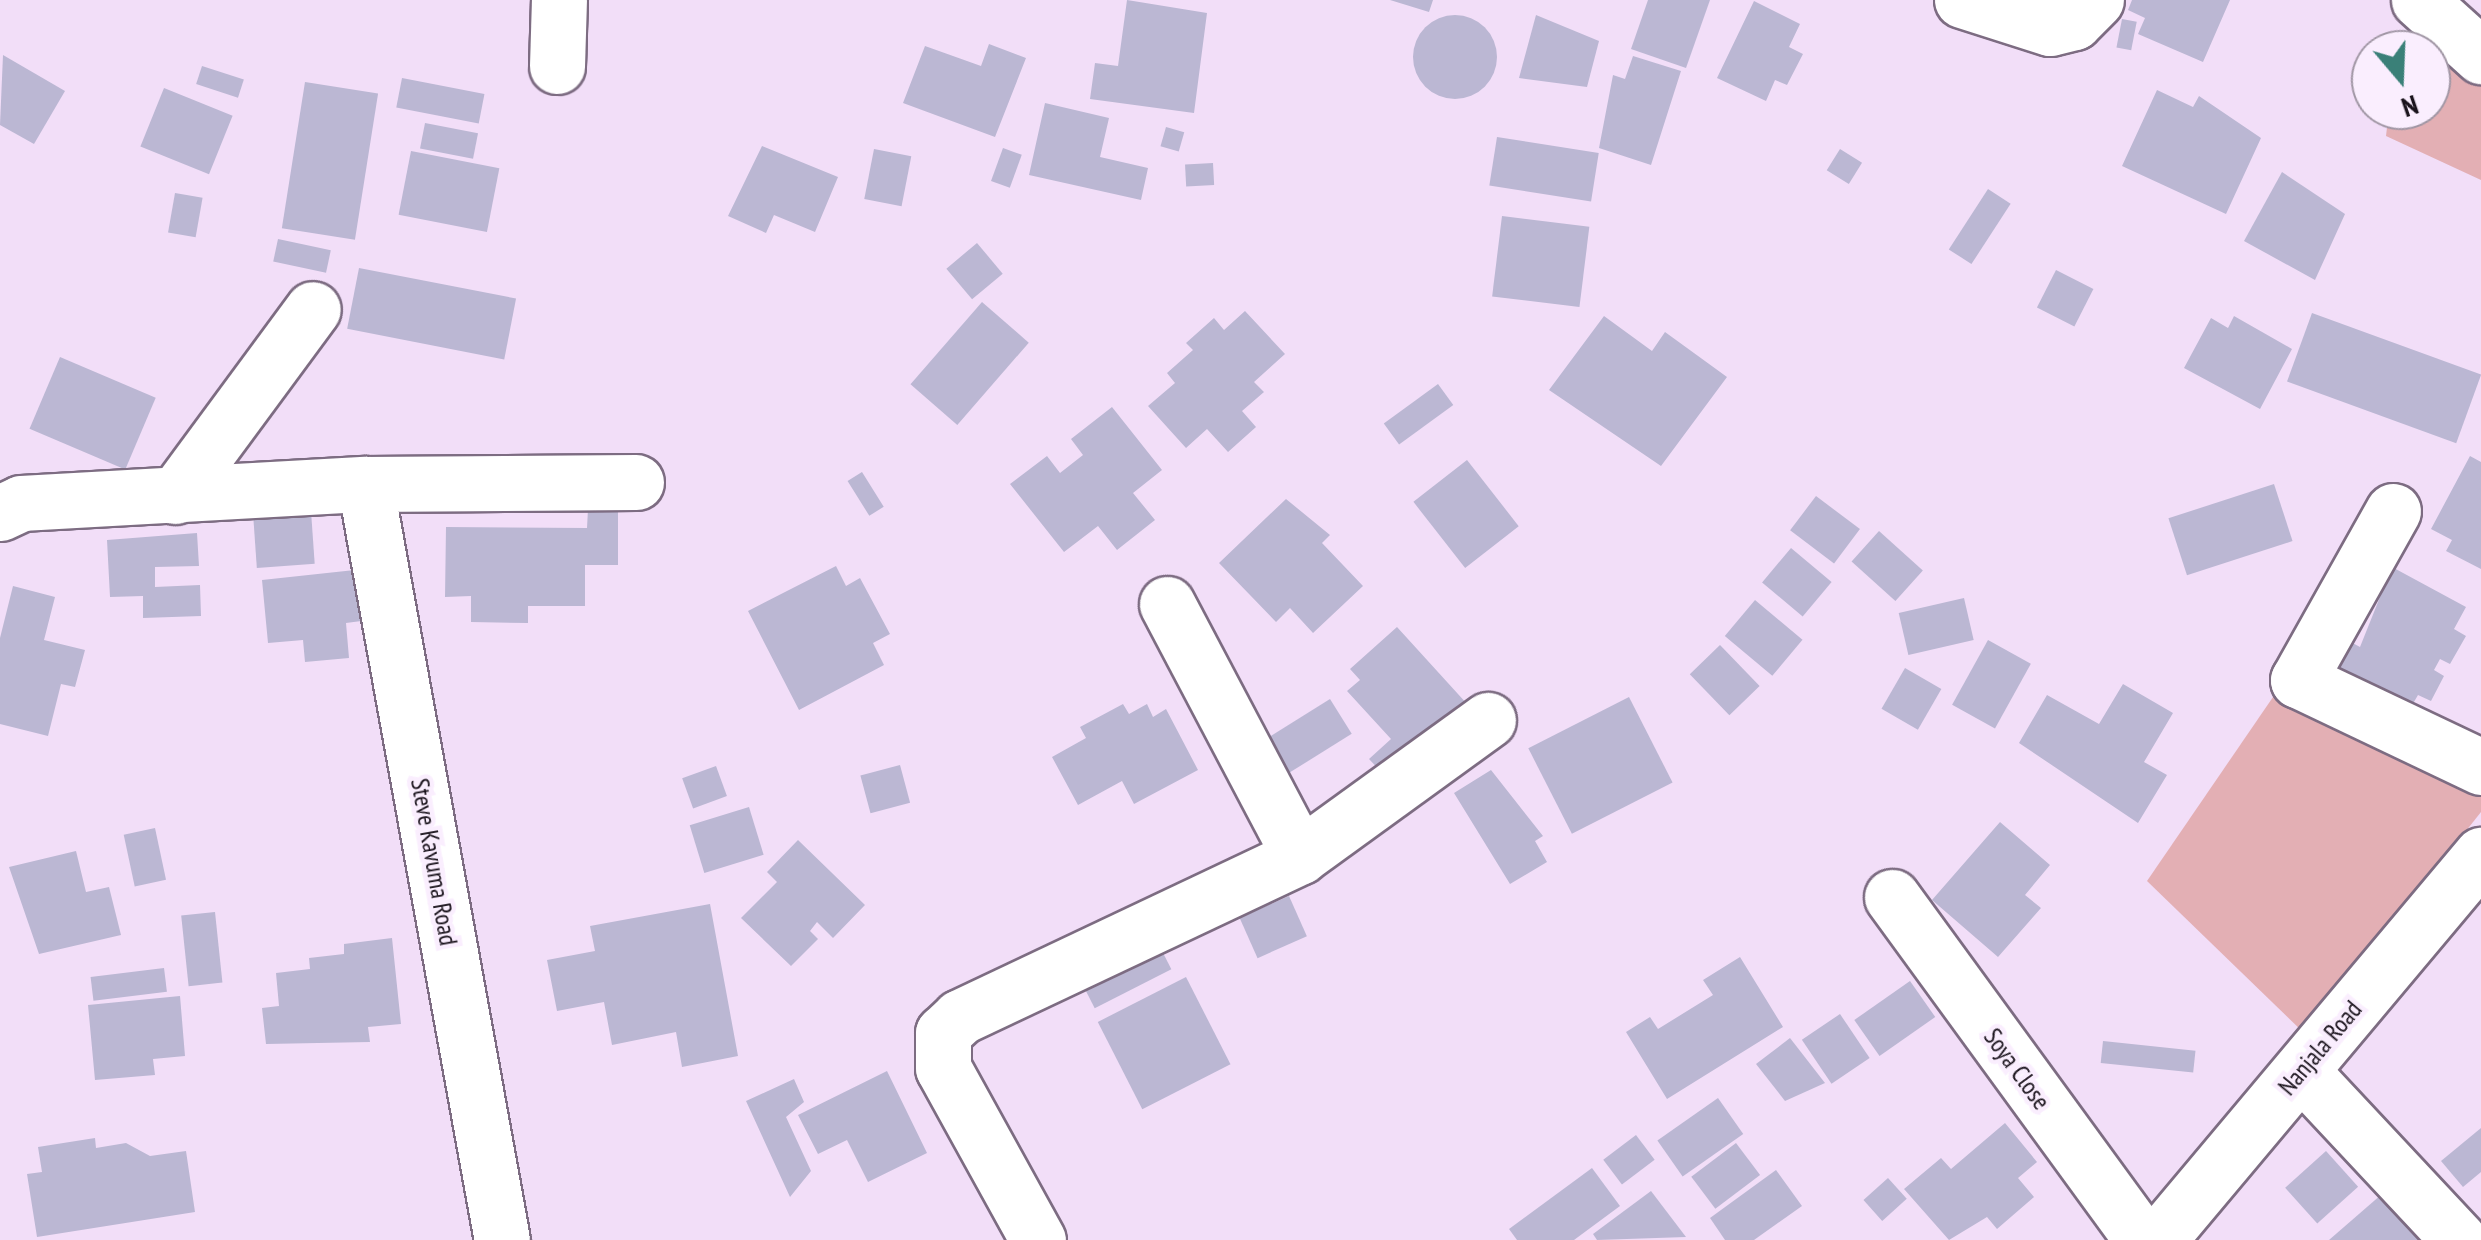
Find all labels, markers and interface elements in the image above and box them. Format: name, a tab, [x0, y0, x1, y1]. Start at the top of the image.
north arrow	[2351, 30, 2451, 130]
text: N	[2397, 87, 2423, 127]
street label: Steve Kavuma Road	[405, 776, 463, 948]
street label: Nanjala Road	[2272, 995, 2368, 1101]
street label: Soya Close	[1978, 1023, 2056, 1115]

